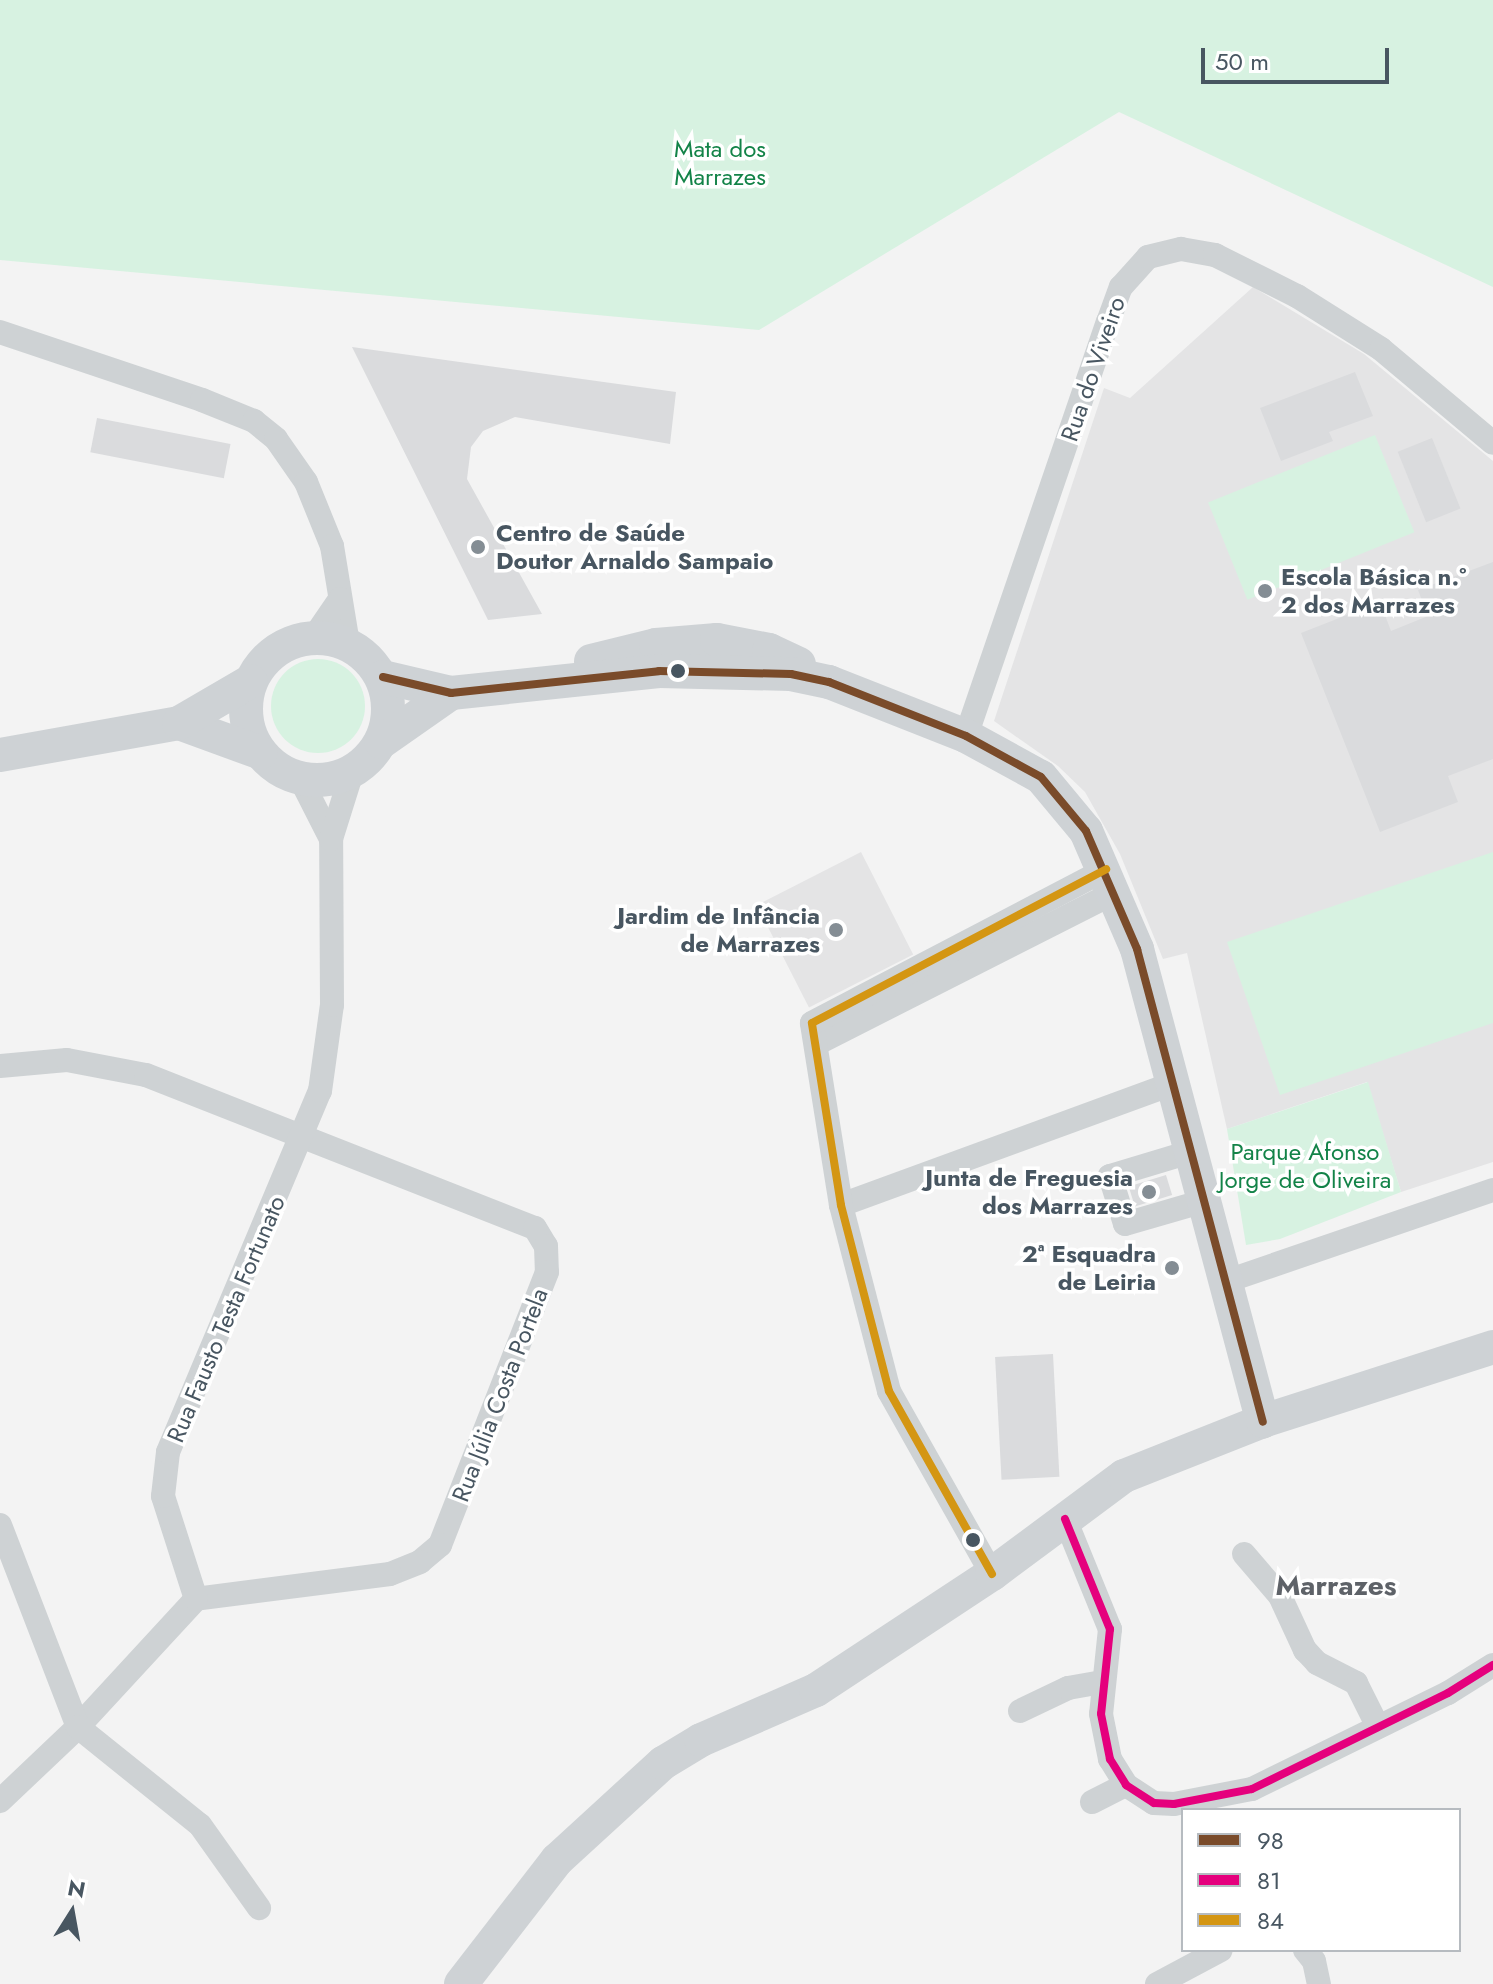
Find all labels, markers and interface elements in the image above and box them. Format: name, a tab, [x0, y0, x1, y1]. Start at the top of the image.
scale bar	[1205, 32, 1393, 82]
text: 50 m	[1215, 44, 1269, 79]
park label: Mata dos Marrazes	[674, 135, 766, 191]
street label: Rua do Viveiro	[1055, 293, 1131, 445]
place label: Centro de Saúde Doutor Arnaldo Sampaio	[496, 519, 773, 575]
marker: Centro de Saúde Doutor Arnaldo Sampaio	[467, 536, 489, 558]
place label: Escola Básica n.º 2 dos Marrazes	[1281, 563, 1466, 619]
marker: Escola Básica n.º 2 dos Marrazes	[1256, 582, 1274, 600]
unlabelled marker	[670, 663, 686, 679]
place label: Jardim de Infância de Marrazes	[617, 902, 820, 958]
marker: Jardim de Infância de Marrazes	[827, 921, 845, 939]
park label: Parque Afonso Jorge de Oliveira	[1219, 1138, 1391, 1194]
place label: Junta de Freguesia dos Marrazes	[925, 1164, 1133, 1220]
marker: Junta de Freguesia dos Marrazes	[1140, 1183, 1158, 1201]
street label: Rua Fausto Testa Fortunato	[161, 1191, 291, 1447]
place label: 2ª Esquadra de Leiria	[1022, 1240, 1156, 1296]
marker: 2ª Esquadra de Leiria	[1163, 1259, 1181, 1277]
street label: Rua Júlia Costa Portela	[446, 1284, 554, 1506]
unlabelled marker	[965, 1532, 981, 1548]
district label: Marrazes	[1275, 1569, 1397, 1603]
legend	[1181, 1808, 1461, 1952]
text: 98	[1257, 1823, 1284, 1858]
text: 81	[1257, 1863, 1281, 1898]
text: N	[65, 1871, 88, 1906]
north arrow	[32, 1872, 112, 1952]
text: 84	[1257, 1903, 1284, 1938]

